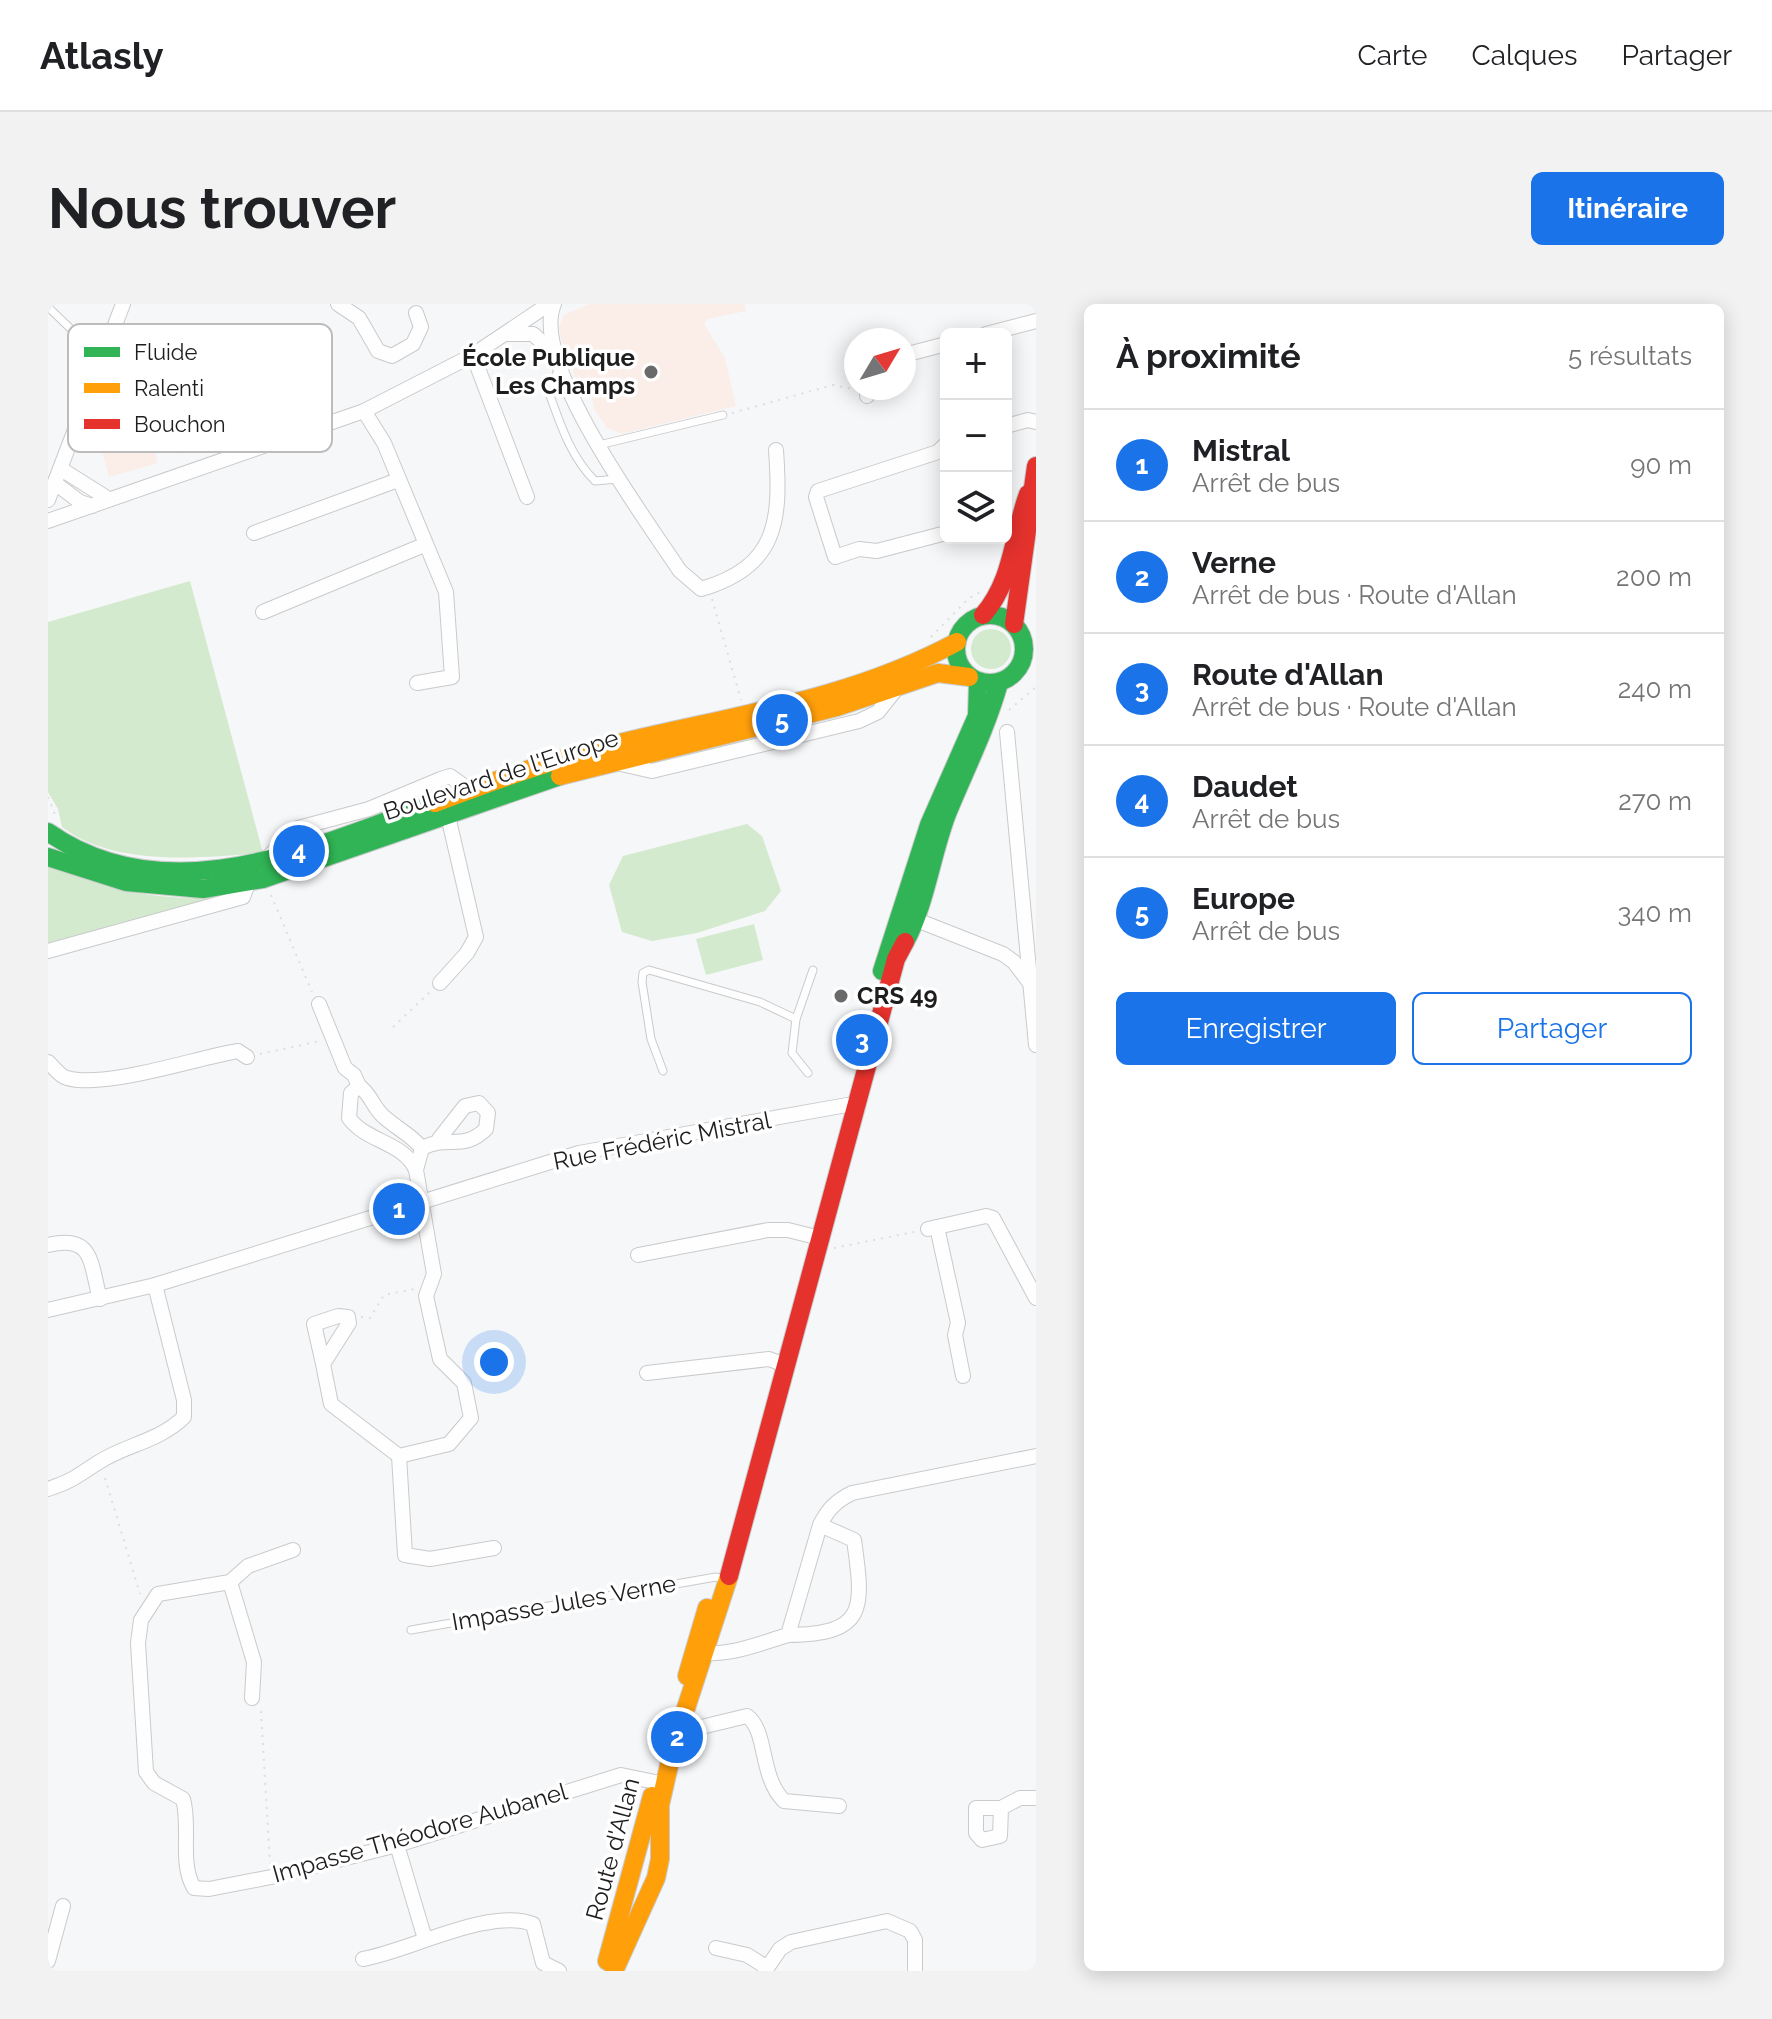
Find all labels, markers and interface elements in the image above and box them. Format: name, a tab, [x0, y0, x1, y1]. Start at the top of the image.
text: Atlasly	[40, 33, 164, 78]
text: Carte	[1358, 39, 1427, 72]
text: Calques	[1471, 39, 1577, 72]
text: Partager	[1621, 39, 1732, 72]
button: Itinéraire	[1531, 172, 1724, 245]
text: Nous trouver	[48, 175, 396, 241]
legend	[68, 324, 332, 452]
north arrow	[844, 328, 916, 400]
map controls	[940, 328, 1012, 544]
button: +	[940, 328, 1012, 400]
text: À proximité	[1116, 336, 1301, 376]
text: Fluide	[134, 339, 197, 365]
text: 5 résultats	[1568, 341, 1692, 371]
place label: École Publique Les Champs	[462, 343, 635, 400]
marker: École Publique Les Champs	[642, 363, 660, 381]
text: Ralenti	[134, 375, 204, 401]
button: −	[940, 400, 1012, 472]
text: Bouchon	[134, 411, 226, 437]
text: Mistral	[1192, 433, 1290, 468]
text: 1	[1136, 450, 1148, 480]
text: 90 m	[1630, 450, 1692, 480]
text: Arrêt de bus	[1192, 468, 1340, 498]
button: layers	[940, 472, 1012, 544]
text: Verne	[1192, 545, 1276, 580]
text: 2	[1135, 562, 1149, 592]
text: 200 m	[1616, 562, 1692, 592]
text: Arrêt de bus · Route d'Allan	[1192, 580, 1517, 610]
text: Route d'Allan	[1192, 657, 1384, 692]
text: 3	[1135, 674, 1149, 704]
text: 240 m	[1618, 674, 1692, 704]
pin: 5	[756, 690, 808, 750]
text: Arrêt de bus · Route d'Allan	[1192, 692, 1517, 722]
street label: Boulevard de l'Europe	[380, 723, 622, 826]
text: Daudet	[1192, 769, 1298, 804]
text: 4	[1135, 786, 1149, 816]
text: 270 m	[1618, 786, 1692, 816]
text: Arrêt de bus	[1192, 804, 1340, 834]
pin: 4	[273, 821, 325, 881]
text: Europe	[1192, 881, 1295, 916]
text: 5	[1135, 898, 1149, 928]
text: 340 m	[1617, 898, 1692, 928]
text: Arrêt de bus	[1192, 916, 1340, 946]
place label: CRS 49	[857, 981, 938, 1010]
marker: CRS 49	[832, 987, 850, 1005]
button: Enregistrer	[1116, 992, 1396, 1065]
button: Partager	[1412, 992, 1692, 1065]
pin: 3	[836, 1010, 888, 1070]
street label: Rue Frédéric Mistral	[551, 1105, 774, 1176]
pin: 1	[373, 1179, 425, 1239]
your location	[474, 1342, 514, 1382]
street label: Impasse Jules Verne	[450, 1569, 678, 1637]
pin: 2	[651, 1707, 703, 1767]
street label: Route d'Allan	[580, 1774, 645, 1923]
street label: Impasse Théodore Aubanel	[269, 1776, 571, 1888]

